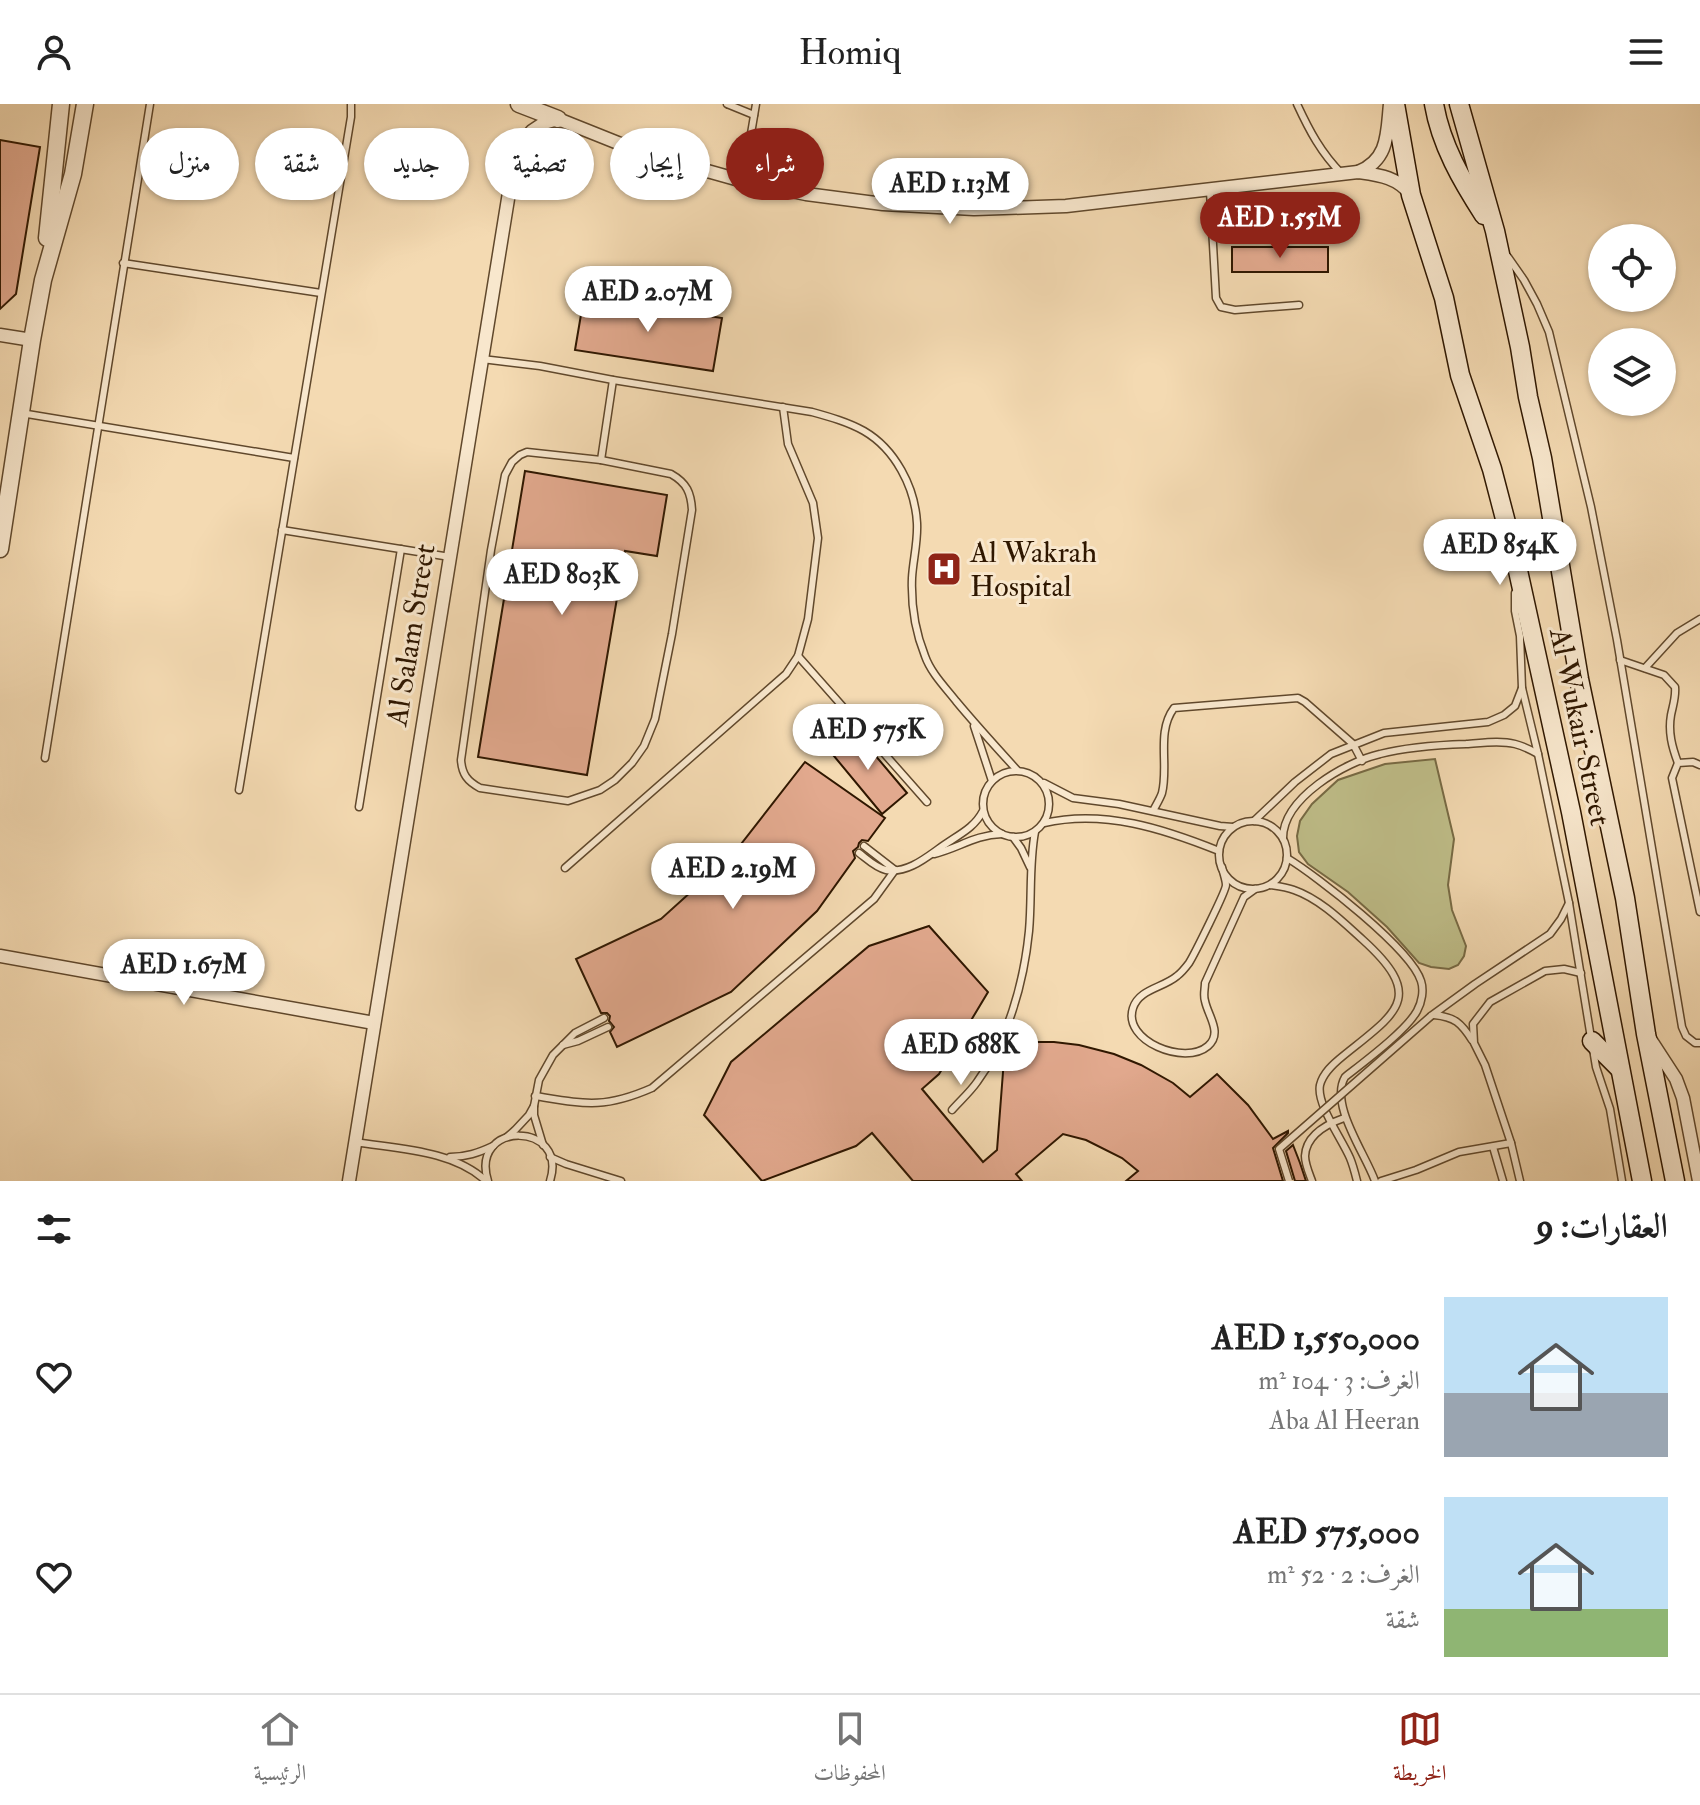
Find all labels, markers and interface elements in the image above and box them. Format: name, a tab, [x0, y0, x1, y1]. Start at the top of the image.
icon: person	[32, 30, 76, 74]
text: Homiq	[799, 30, 901, 75]
icon: menu	[1624, 30, 1668, 74]
chip: منزل	[140, 128, 239, 200]
chip: شقة	[255, 128, 348, 200]
chip: جديد	[364, 128, 469, 200]
chip: تصفية	[485, 128, 594, 200]
chip: إيجار	[610, 128, 710, 200]
chip: شراء	[726, 128, 824, 200]
pin: AED 1.13M	[858, 158, 1042, 226]
text: AED 1.13M	[890, 168, 1010, 200]
pin: AED 1.55M	[1188, 192, 1372, 260]
text: AED 1.55M	[1218, 202, 1342, 234]
map controls	[1588, 224, 1676, 416]
button: locate	[1588, 224, 1676, 312]
pin: AED 2.07M	[556, 266, 740, 334]
text: AED 2.07M	[583, 276, 713, 308]
button: layers	[1588, 328, 1676, 416]
pin: AED 854K	[1417, 519, 1583, 587]
text: AED 854K	[1441, 529, 1559, 561]
place label: Al Wakrah Hospital	[969, 534, 1097, 605]
street label: Al Salam Street	[378, 541, 444, 730]
pin: AED 803K	[479, 549, 645, 617]
hospital icon: Al Wakrah Hospital	[925, 550, 963, 588]
text: AED 803K	[504, 559, 620, 591]
street label: Al Wukair Street	[1541, 624, 1619, 829]
pin: AED 575K	[785, 704, 951, 772]
text: AED 575K	[811, 714, 925, 746]
pin: AED 2.19M	[641, 843, 825, 911]
text: AED 2.19M	[669, 853, 797, 885]
pin: AED 1.67M	[92, 939, 276, 1007]
text: AED 1.67M	[121, 949, 247, 981]
pin: AED 688K	[878, 1019, 1044, 1087]
text: AED 688K	[902, 1029, 1020, 1061]
text: العقارات: 9	[1536, 1205, 1668, 1248]
icon: filters	[32, 1207, 76, 1251]
text: AED 1,550,000	[1212, 1317, 1420, 1360]
icon: home	[1508, 1329, 1604, 1425]
icon: heart	[32, 1355, 76, 1399]
text: الغرف: 3 · 104 m²	[1259, 1365, 1420, 1397]
text: Aba Al Heeran	[1269, 1405, 1420, 1437]
text: AED 575,000	[1234, 1511, 1420, 1554]
icon: home	[1508, 1529, 1604, 1625]
icon: heart	[32, 1555, 76, 1599]
text: الغرف: 2 · 52 m²	[1267, 1559, 1420, 1591]
text: شقة	[1386, 1604, 1420, 1636]
tab: الرئيسية	[254, 1707, 306, 1794]
tab: المحفوظات	[813, 1707, 886, 1794]
tab: الخريطة	[1393, 1707, 1446, 1794]

